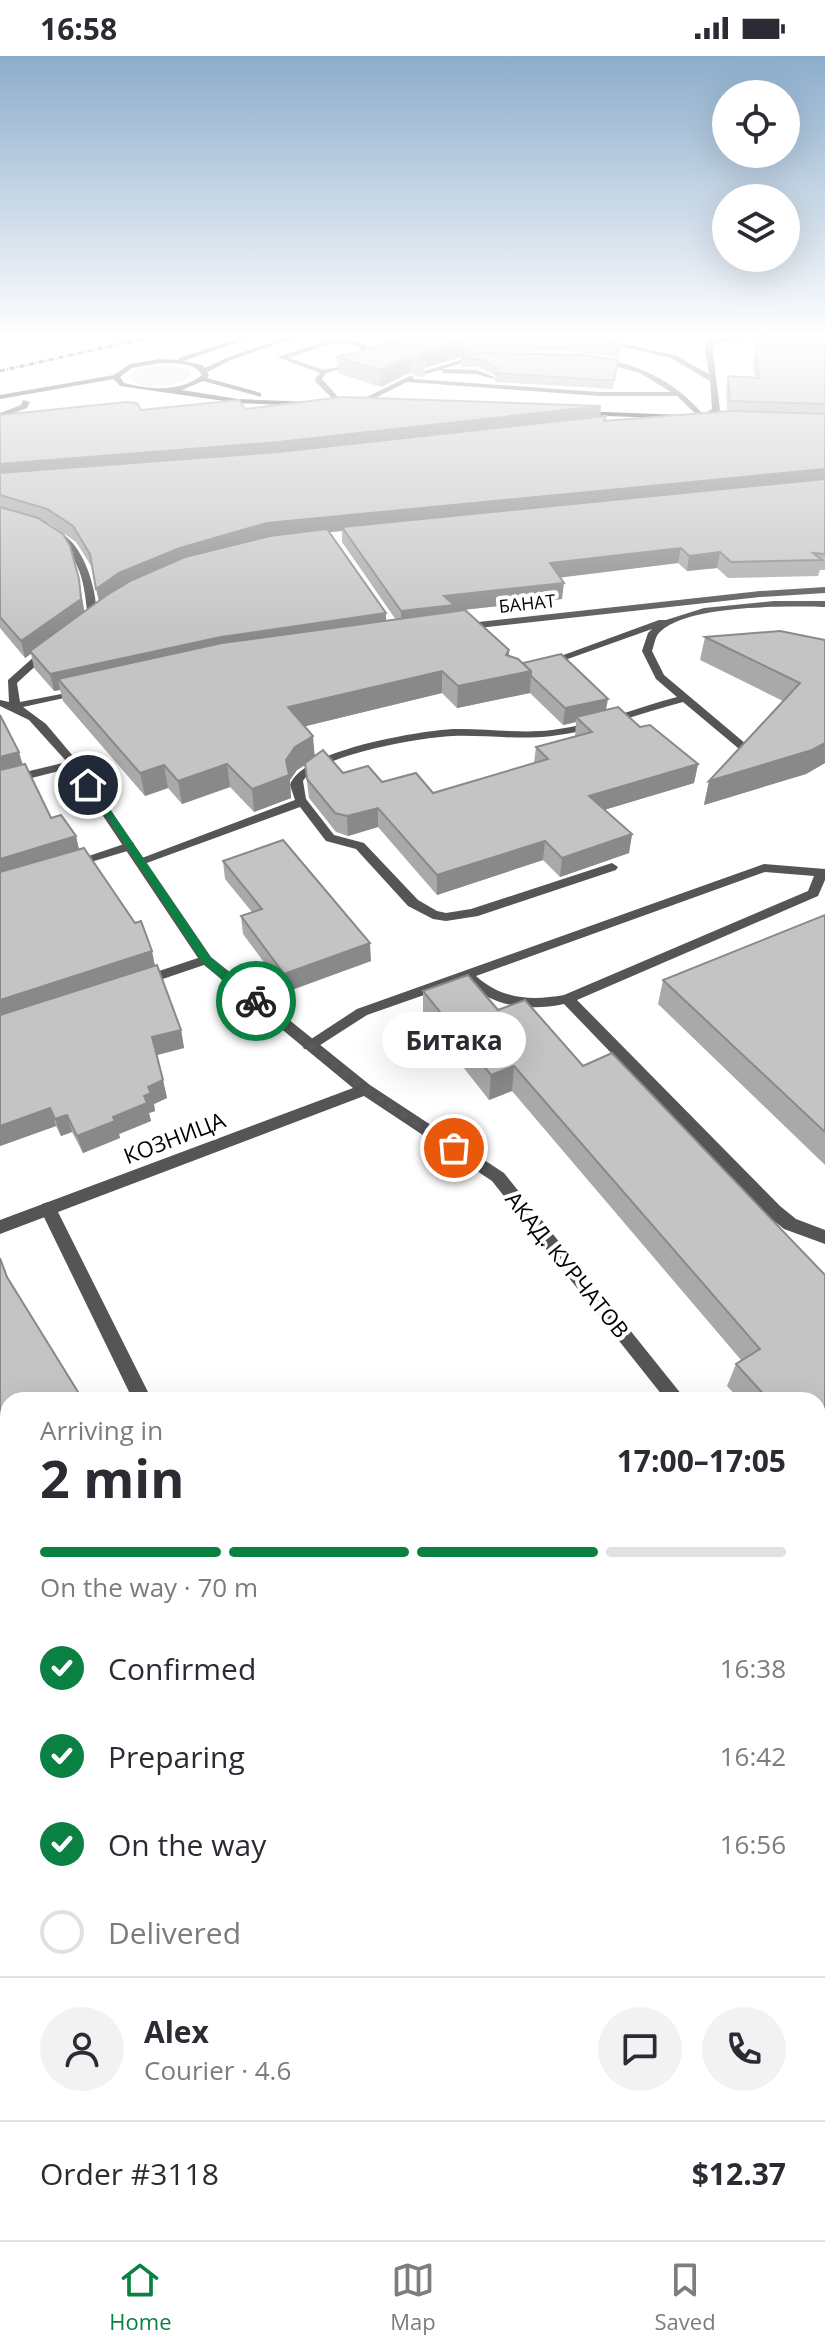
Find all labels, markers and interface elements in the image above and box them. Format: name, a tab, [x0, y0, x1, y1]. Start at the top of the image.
text: 16:58	[40, 8, 117, 49]
map controls	[712, 80, 800, 272]
button: locate	[712, 80, 800, 168]
button: layers	[712, 184, 800, 272]
street label: БАНАТ	[497, 588, 557, 618]
pin	[54, 751, 122, 819]
icon: home	[66, 763, 110, 807]
courier	[216, 961, 296, 1041]
icon: bike	[234, 979, 278, 1023]
callout: Битака	[382, 1012, 526, 1068]
text: Битака	[405, 1022, 503, 1058]
street label: КОЗНИЦА	[119, 1104, 229, 1170]
pin	[420, 1114, 488, 1182]
icon: bag	[432, 1126, 476, 1170]
street label: АКАД. КУРЧАТОВ	[500, 1184, 636, 1344]
text: Arriving in	[40, 1412, 163, 1448]
text: 17:00–17:05	[617, 1440, 786, 1481]
text: 2 min	[40, 1442, 184, 1513]
text: On the way · 70 m	[40, 1569, 258, 1605]
icon: check	[40, 1646, 84, 1690]
text: Confirmed	[108, 1648, 256, 1689]
text: 16:38	[720, 1650, 786, 1686]
icon: check	[40, 1734, 84, 1778]
text: Preparing	[108, 1736, 245, 1777]
text: 16:42	[720, 1738, 786, 1774]
icon: check	[40, 1822, 84, 1866]
text: On the way	[108, 1824, 266, 1865]
text: 16:56	[720, 1826, 786, 1862]
text: Delivered	[108, 1912, 241, 1953]
button: person	[40, 2007, 124, 2091]
button: chat	[598, 2007, 682, 2091]
button: phone	[702, 2007, 786, 2091]
text: Alex	[144, 2011, 209, 2052]
text: Courier · 4.6	[144, 2052, 291, 2088]
text: Order #3118	[40, 2153, 219, 2194]
text: $12.37	[692, 2153, 786, 2194]
tab: Home	[109, 2258, 172, 2336]
tab: Map	[390, 2258, 436, 2336]
tab: Saved	[655, 2258, 716, 2336]

